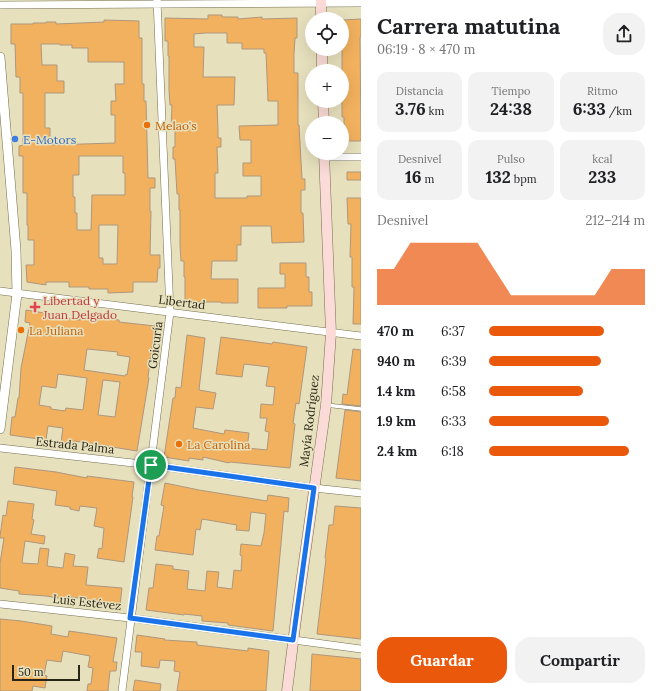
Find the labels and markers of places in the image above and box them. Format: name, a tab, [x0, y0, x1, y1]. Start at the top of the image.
place label: Melao's	[155, 118, 197, 133]
marker: Melao's	[142, 120, 152, 130]
place label: E-Motors	[23, 132, 77, 147]
marker: E-Motors	[10, 134, 20, 144]
place label: Libertad y Juan Delgado	[42, 293, 117, 322]
marker: Libertad y Juan Delgado	[30, 302, 40, 312]
place label: La Juliana	[29, 323, 84, 338]
marker: La Juliana	[16, 325, 26, 335]
place label: La Carolina	[187, 437, 250, 452]
marker: La Carolina	[174, 439, 184, 449]
pin	[134, 448, 168, 482]

